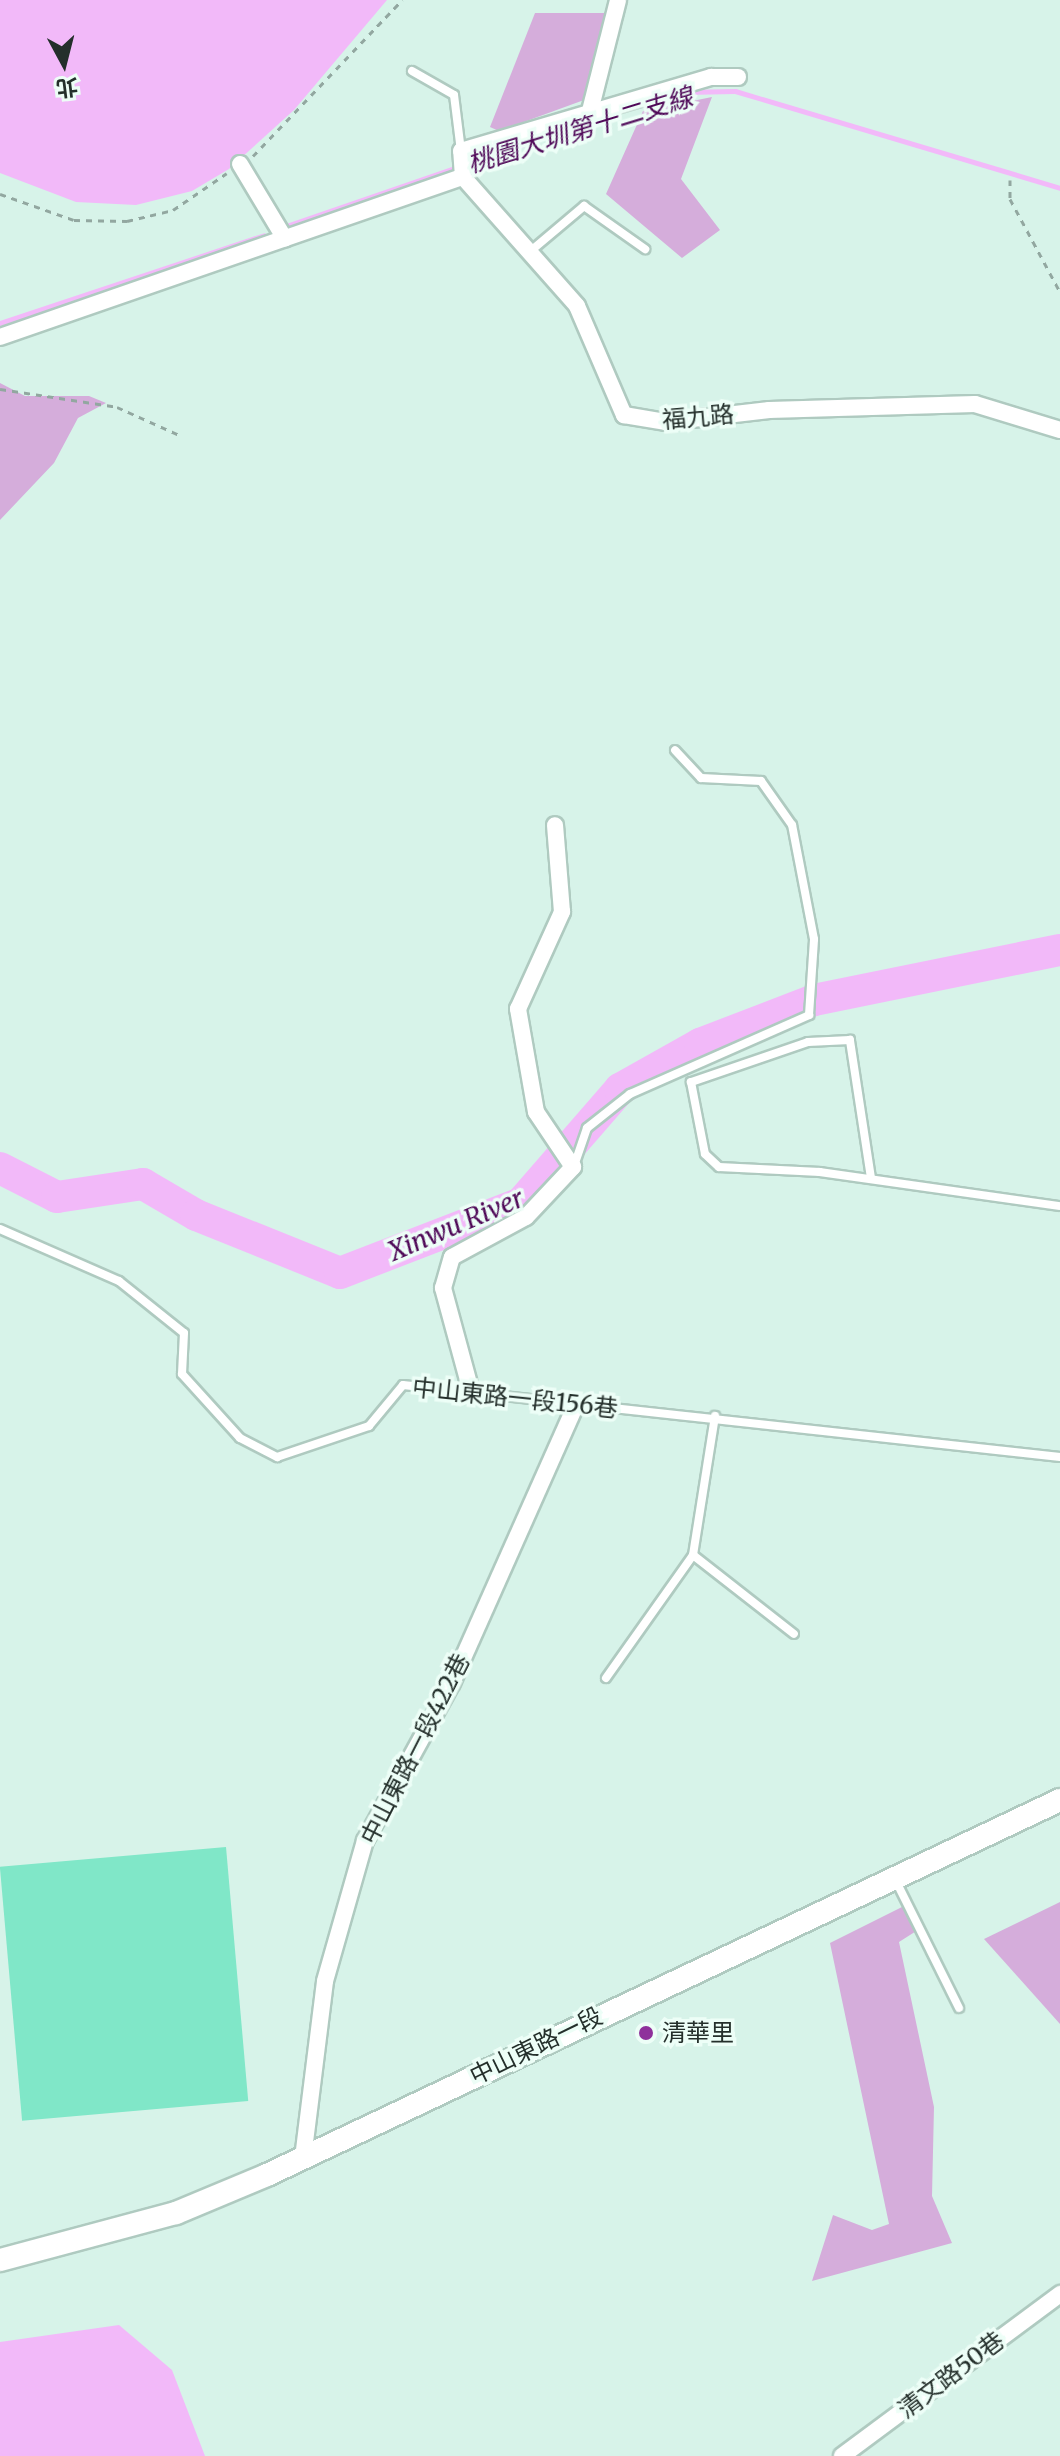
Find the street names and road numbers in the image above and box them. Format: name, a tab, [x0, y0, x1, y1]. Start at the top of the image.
street label: 福九路	[661, 400, 735, 434]
street label: 中山東路一段156巷	[411, 1373, 619, 1423]
street label: 中山東路一段422巷	[355, 1649, 475, 1849]
street label: 中山東路一段	[465, 2001, 607, 2091]
street label: 清文路50巷	[892, 2326, 1010, 2424]

